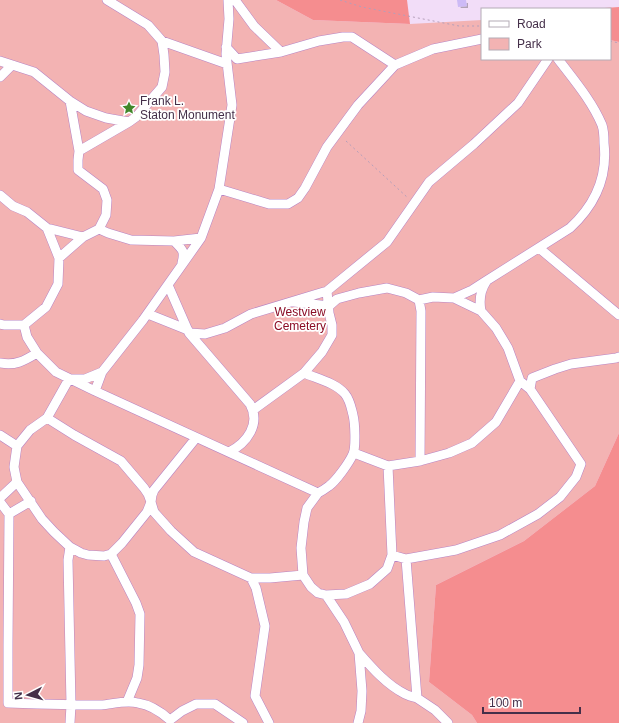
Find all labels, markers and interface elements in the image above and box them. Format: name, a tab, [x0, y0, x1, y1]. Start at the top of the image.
legend	[481, 8, 611, 60]
text: Road	[517, 17, 546, 31]
text: Park	[517, 37, 543, 51]
place label: Frank L. Staton Monument	[140, 94, 235, 122]
place icon: Frank L. Staton Monument	[121, 100, 137, 116]
park label: Westview Cemetery	[274, 305, 326, 333]
north arrow	[8, 675, 48, 715]
scale bar	[483, 689, 580, 715]
text: N	[12, 691, 24, 701]
text: 100 m	[489, 696, 522, 710]

